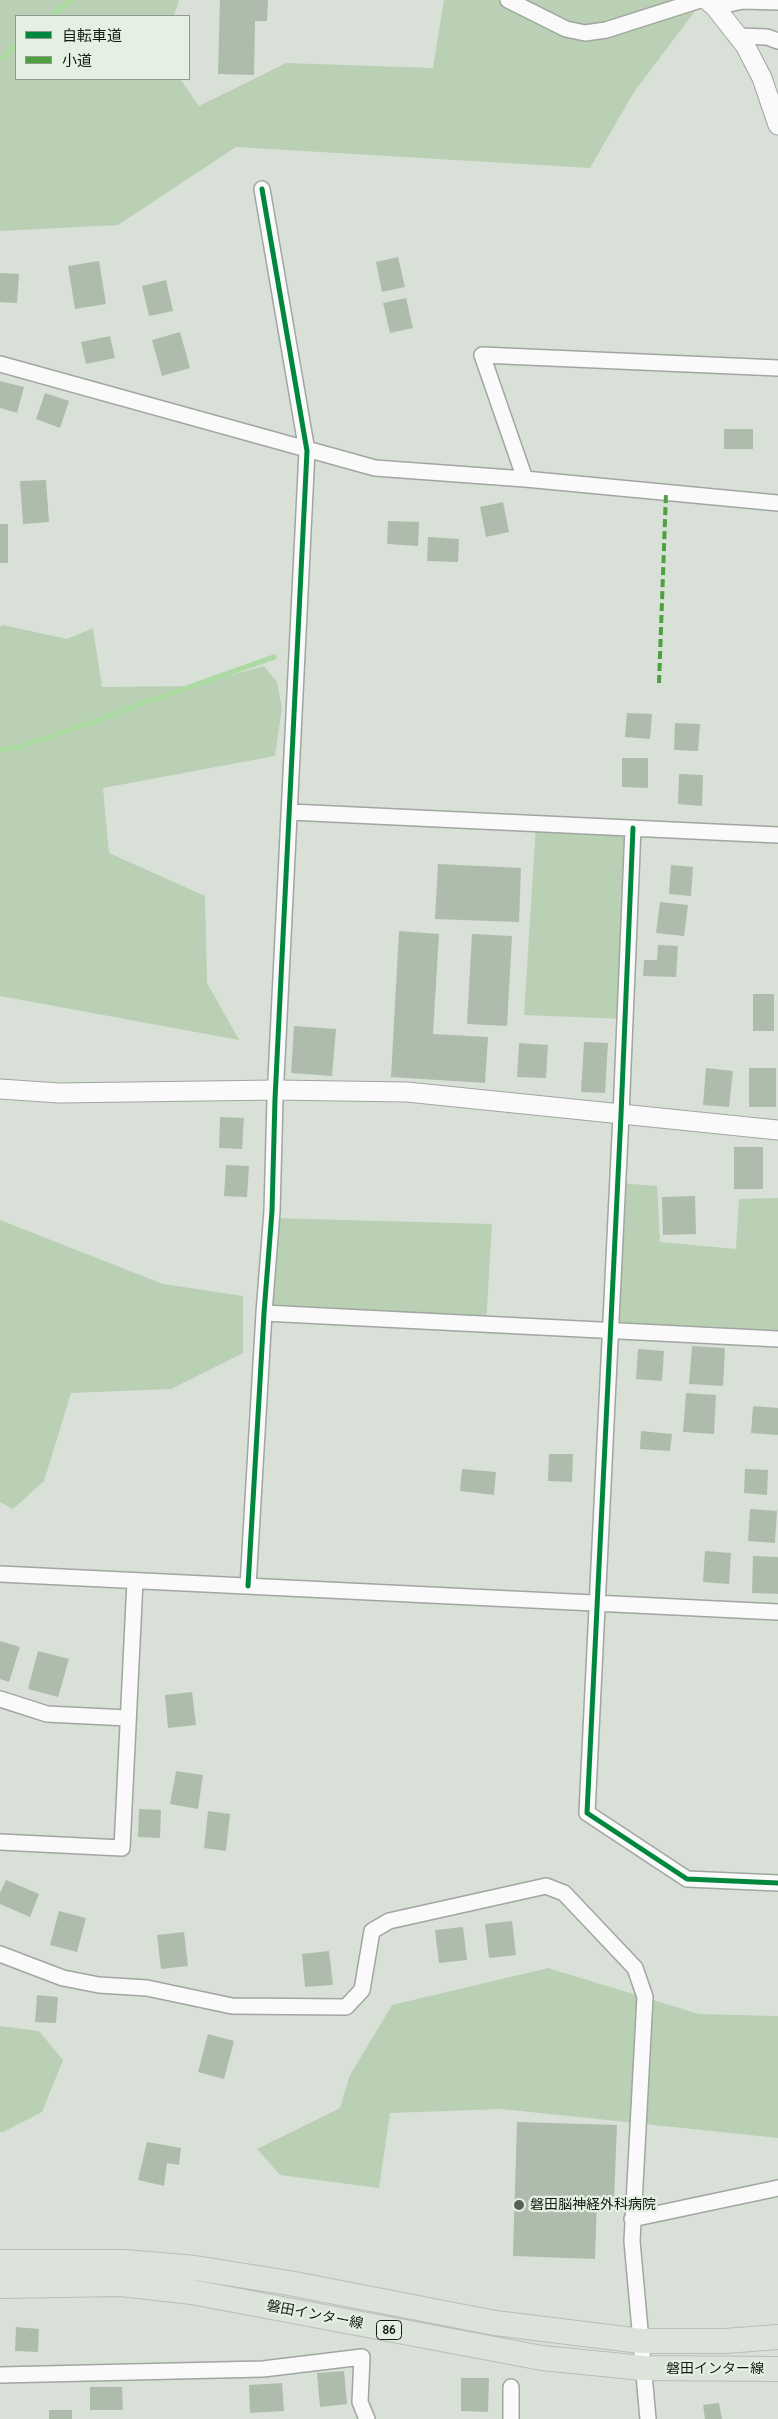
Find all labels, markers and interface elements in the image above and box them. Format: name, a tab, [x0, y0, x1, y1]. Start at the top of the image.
legend	[15, 15, 190, 80]
text: 自転車道	[62, 26, 122, 45]
text: 小道	[62, 51, 92, 70]
place label: 磐田脳神経外科病院	[530, 2197, 656, 2213]
marker: 磐田脳神経外科病院	[512, 2198, 526, 2212]
street label: 磐田インター線	[265, 2297, 365, 2333]
road number: 86	[376, 2320, 402, 2340]
street label: 磐田インター線	[666, 2361, 764, 2377]

